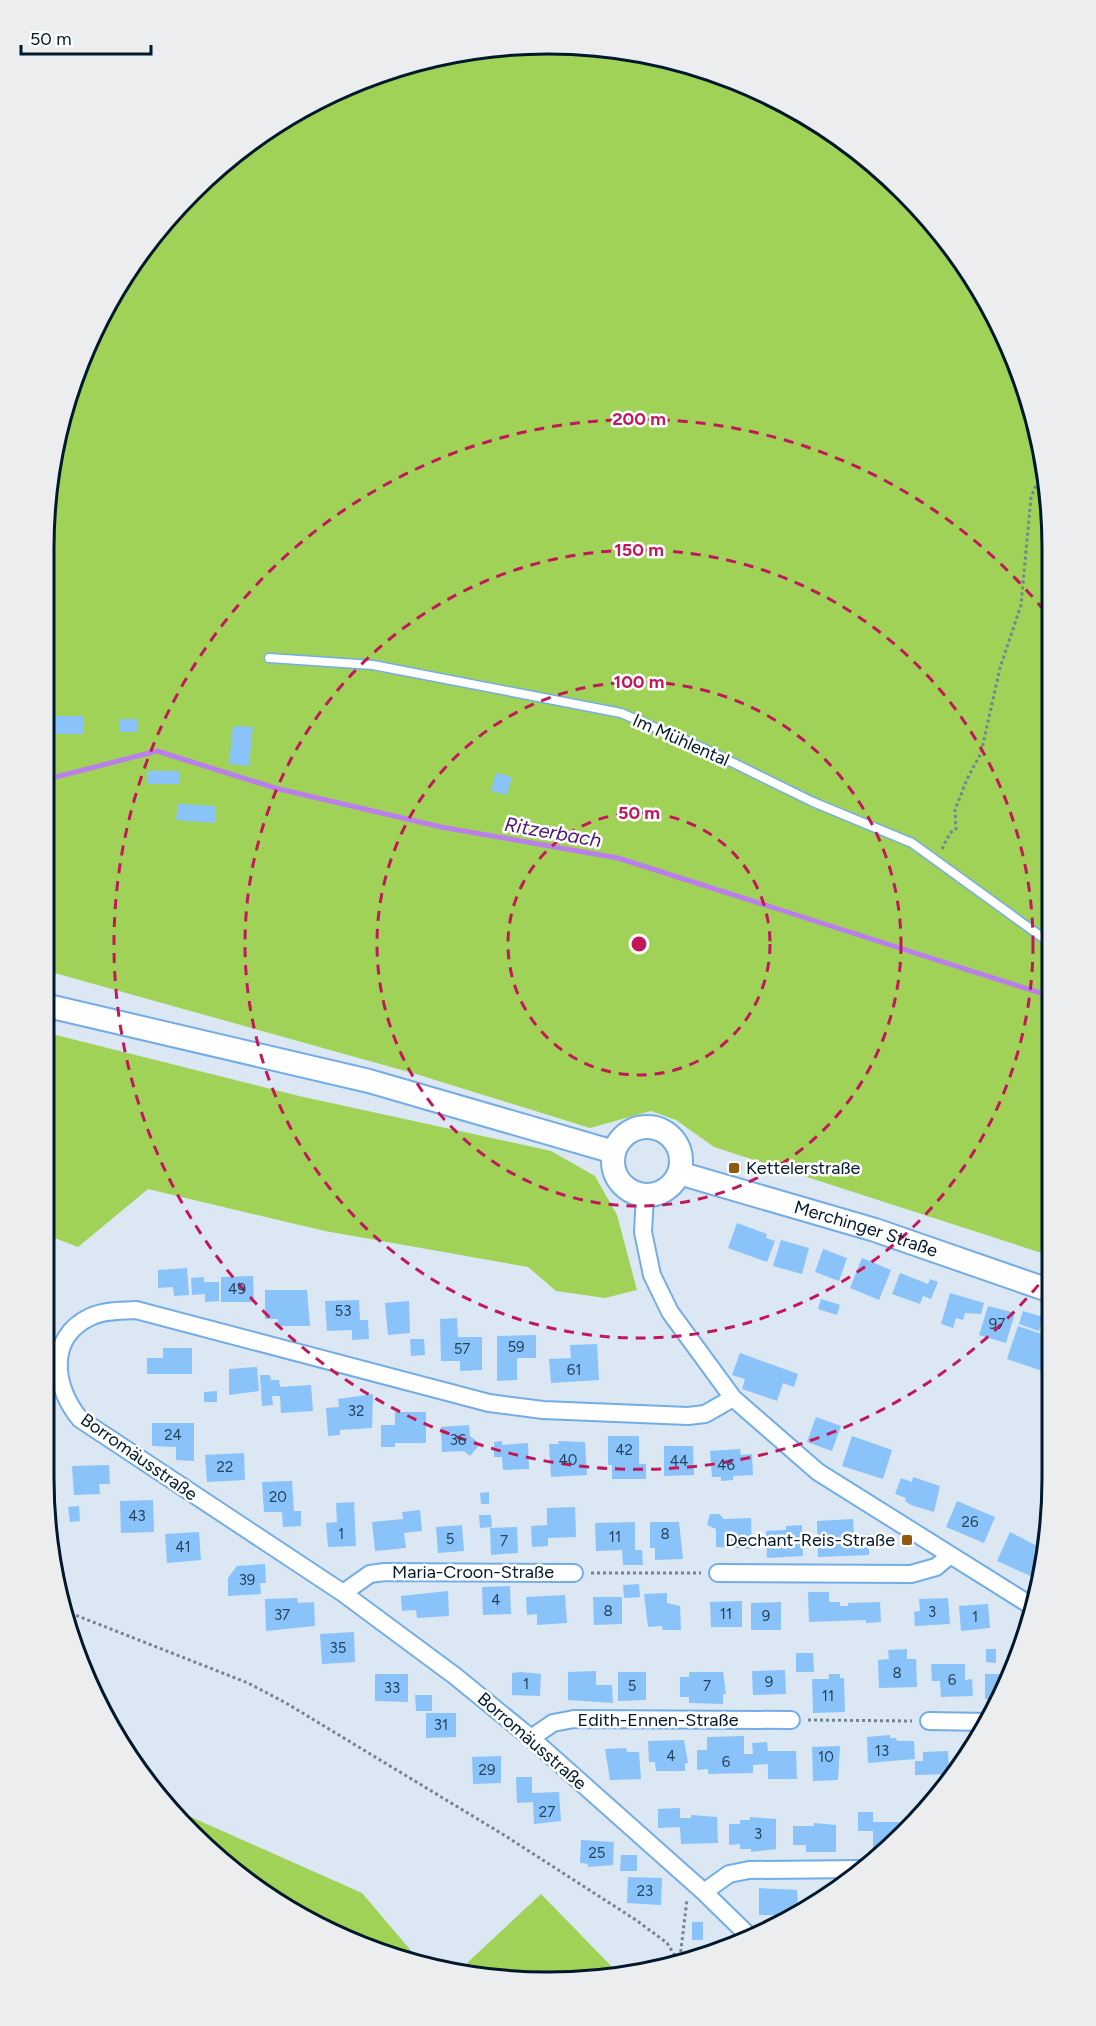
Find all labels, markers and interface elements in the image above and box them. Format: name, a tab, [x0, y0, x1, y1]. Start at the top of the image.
scale bar	[21, 18, 152, 56]
text: 50 m	[30, 28, 72, 50]
text: 200 m	[612, 408, 666, 430]
text: 150 m	[614, 539, 664, 561]
text: 100 m	[614, 671, 664, 693]
street label: Im Mühlental	[629, 709, 733, 771]
text: 50 m	[618, 802, 660, 824]
water label: Ritzerbach	[503, 812, 603, 852]
centre of rings	[629, 934, 649, 954]
place label: Kettelerstraße	[746, 1157, 861, 1179]
marker: Kettelerstraße	[727, 1161, 741, 1175]
street label: Merchinger Straße	[791, 1196, 941, 1262]
house number: 49	[228, 1280, 246, 1298]
house number: 53	[335, 1302, 351, 1320]
house number: 97	[989, 1315, 1005, 1333]
house number: 59	[507, 1338, 525, 1356]
house number: 57	[454, 1340, 470, 1358]
house number: 61	[567, 1361, 581, 1379]
house number: 32	[348, 1402, 364, 1420]
street label: Borromäusstraße	[76, 1409, 202, 1506]
house number: 24	[164, 1426, 182, 1444]
house number: 36	[450, 1431, 467, 1449]
house number: 42	[615, 1441, 633, 1459]
house number: 40	[559, 1451, 577, 1469]
house number: 44	[670, 1452, 688, 1470]
house number: 46	[717, 1456, 735, 1474]
house number: 22	[217, 1458, 233, 1476]
house number: 20	[269, 1488, 287, 1506]
house number: 43	[128, 1507, 146, 1525]
house number: 26	[962, 1513, 979, 1531]
house number: 1	[338, 1525, 344, 1543]
house number: 8	[660, 1525, 670, 1543]
house number: 11	[609, 1528, 621, 1546]
place label: Dechant-Reis-Straße	[725, 1529, 895, 1551]
house number: 5	[446, 1530, 454, 1548]
house number: 7	[500, 1532, 508, 1550]
marker: Dechant-Reis-Straße	[900, 1533, 914, 1547]
house number: 41	[175, 1538, 191, 1556]
street label: Maria-Croon-Straße	[392, 1561, 554, 1583]
house number: 39	[239, 1571, 255, 1589]
house number: 4	[491, 1591, 501, 1609]
house number: 8	[603, 1602, 613, 1620]
house number: 3	[928, 1603, 936, 1621]
house number: 11	[720, 1605, 732, 1623]
house number: 37	[274, 1606, 290, 1624]
house number: 9	[762, 1607, 770, 1625]
house number: 1	[972, 1608, 978, 1626]
house number: 35	[330, 1639, 346, 1657]
house number: 8	[892, 1664, 902, 1682]
house number: 6	[948, 1671, 957, 1689]
house number: 9	[765, 1673, 773, 1691]
house number: 1	[523, 1675, 529, 1693]
house number: 5	[628, 1677, 636, 1695]
house number: 7	[703, 1677, 711, 1695]
house number: 33	[384, 1679, 400, 1697]
house number: 11	[822, 1687, 834, 1705]
street label: Borromäusstraße	[473, 1688, 591, 1794]
street label: Edith-Ennen-Straße	[578, 1709, 739, 1731]
house number: 31	[434, 1716, 448, 1734]
house number: 13	[875, 1742, 889, 1760]
house number: 4	[666, 1747, 676, 1765]
house number: 10	[818, 1748, 834, 1766]
house number: 6	[722, 1753, 731, 1771]
house number: 29	[479, 1761, 495, 1779]
house number: 27	[539, 1803, 555, 1821]
house number: 3	[754, 1825, 762, 1843]
house number: 25	[588, 1844, 606, 1862]
house number: 23	[637, 1882, 653, 1900]

